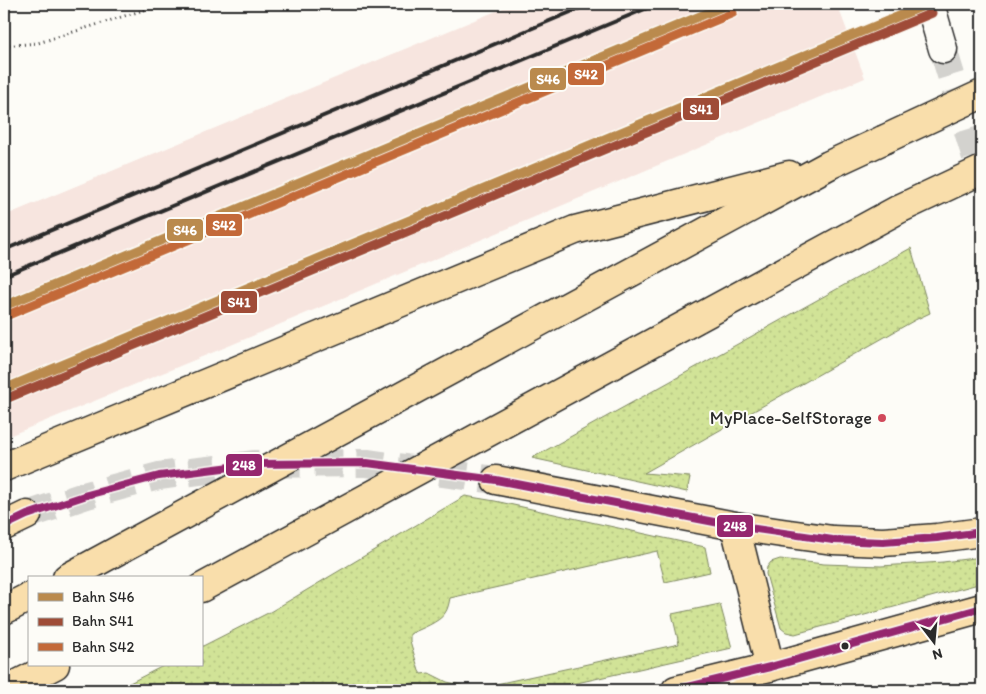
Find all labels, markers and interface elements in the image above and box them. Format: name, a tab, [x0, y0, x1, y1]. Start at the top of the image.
line badge: S42	[567, 62, 605, 86]
text: S42	[574, 66, 598, 83]
line badge: S46	[529, 67, 567, 91]
text: S46	[536, 71, 560, 88]
line badge: S41	[682, 97, 720, 121]
text: S41	[690, 101, 713, 118]
line badge: S42	[205, 213, 243, 237]
text: S42	[212, 217, 236, 234]
line badge: S46	[166, 218, 204, 242]
text: S46	[173, 222, 197, 239]
line badge: S41	[220, 290, 258, 314]
text: S41	[228, 294, 251, 311]
place label: MyPlace-SelfStorage	[710, 407, 872, 429]
marker: MyPlace-SelfStorage	[876, 412, 888, 424]
line badge: 248	[225, 453, 263, 477]
text: 248	[232, 457, 256, 474]
line badge: 248	[716, 514, 754, 538]
text: 248	[723, 518, 747, 535]
legend	[28, 576, 202, 666]
text: Bahn S46	[72, 588, 134, 606]
text: Bahn S41	[72, 612, 133, 630]
north arrow	[908, 616, 958, 666]
text: Bahn S42	[72, 638, 134, 656]
unlabelled marker	[840, 641, 850, 651]
text: N	[931, 645, 944, 663]

